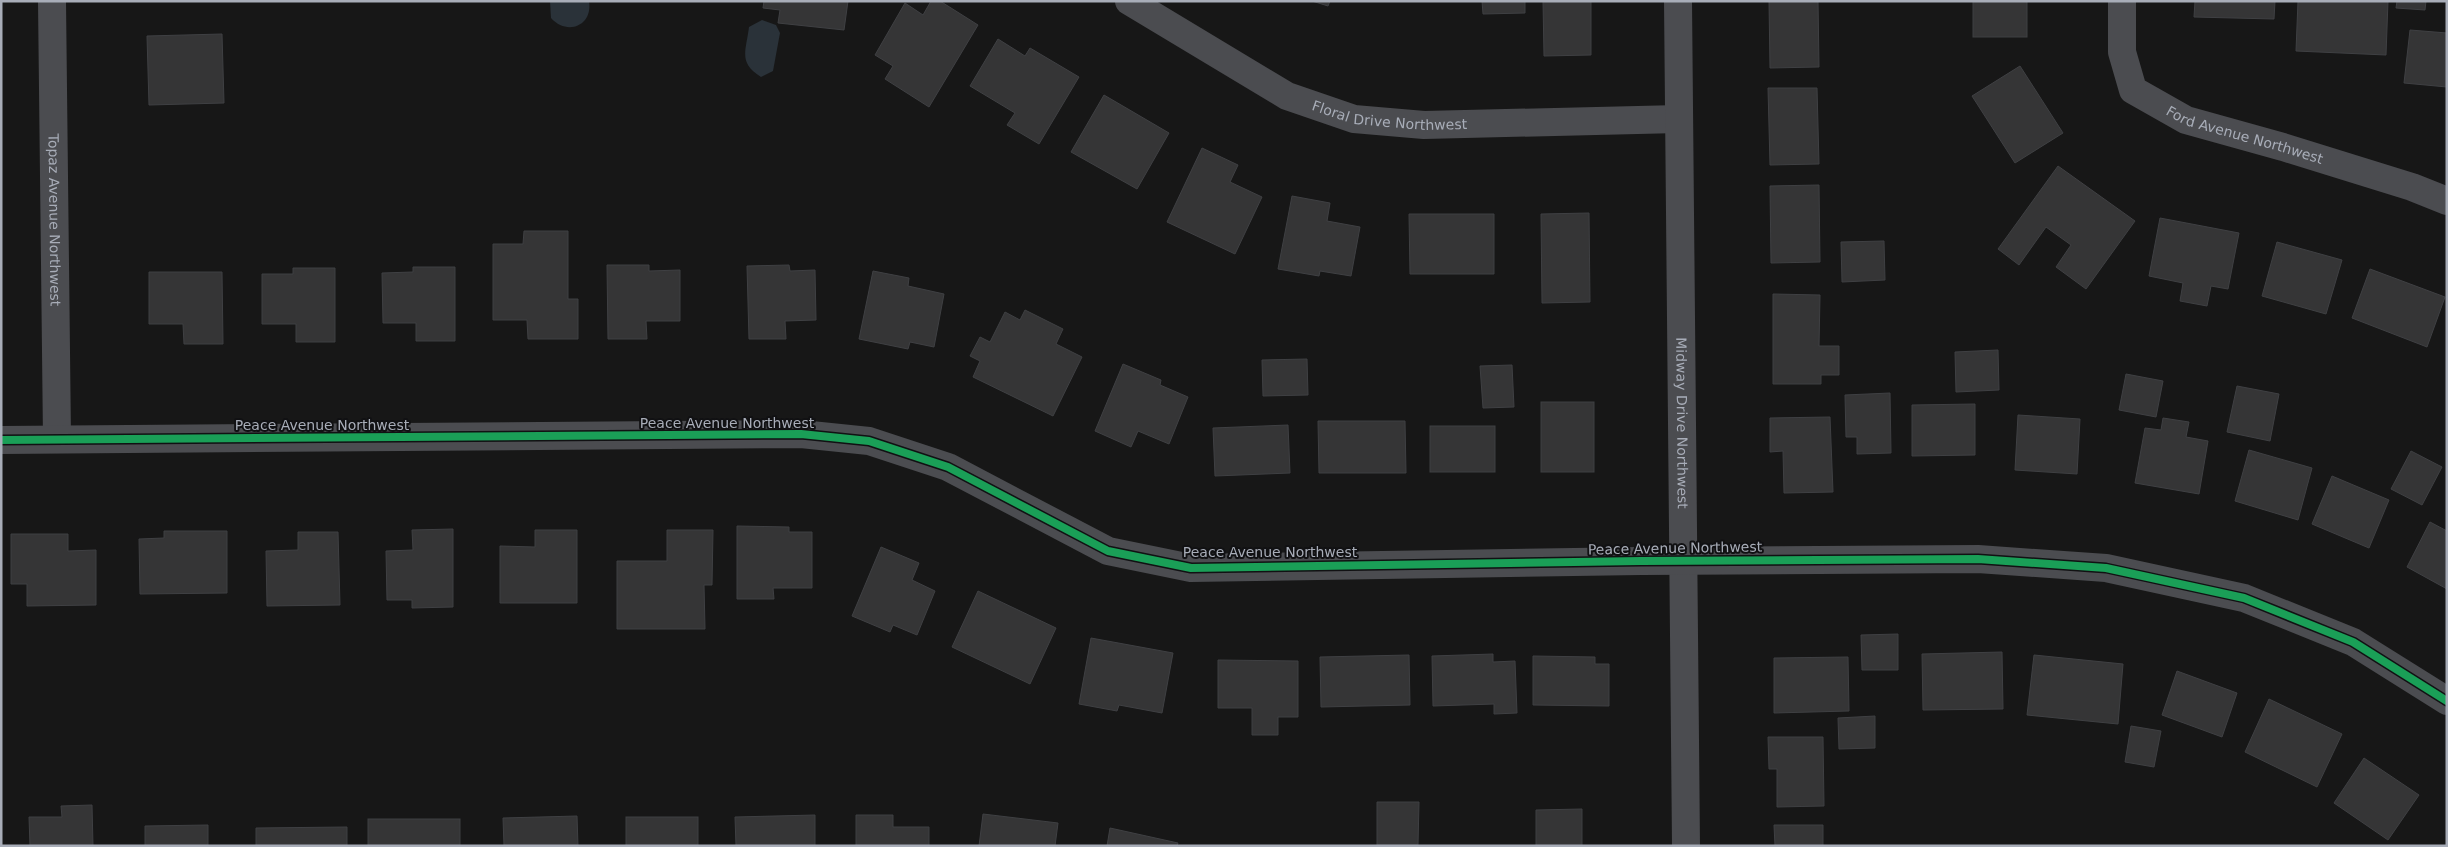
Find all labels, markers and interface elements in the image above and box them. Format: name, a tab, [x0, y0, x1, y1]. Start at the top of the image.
street label: Floral Drive Northwest	[1310, 97, 1468, 133]
street label: Ford Avenue Northwest	[2164, 103, 2326, 167]
street label: Topaz Avenue Northwest	[46, 133, 63, 307]
street label: Midway Drive Northwest	[1673, 337, 1691, 509]
street label: Peace Avenue Northwest	[640, 415, 815, 431]
street label: Peace Avenue Northwest	[235, 417, 410, 433]
street label: Peace Avenue Northwest	[1588, 538, 1763, 558]
street label: Peace Avenue Northwest	[1183, 544, 1358, 560]

